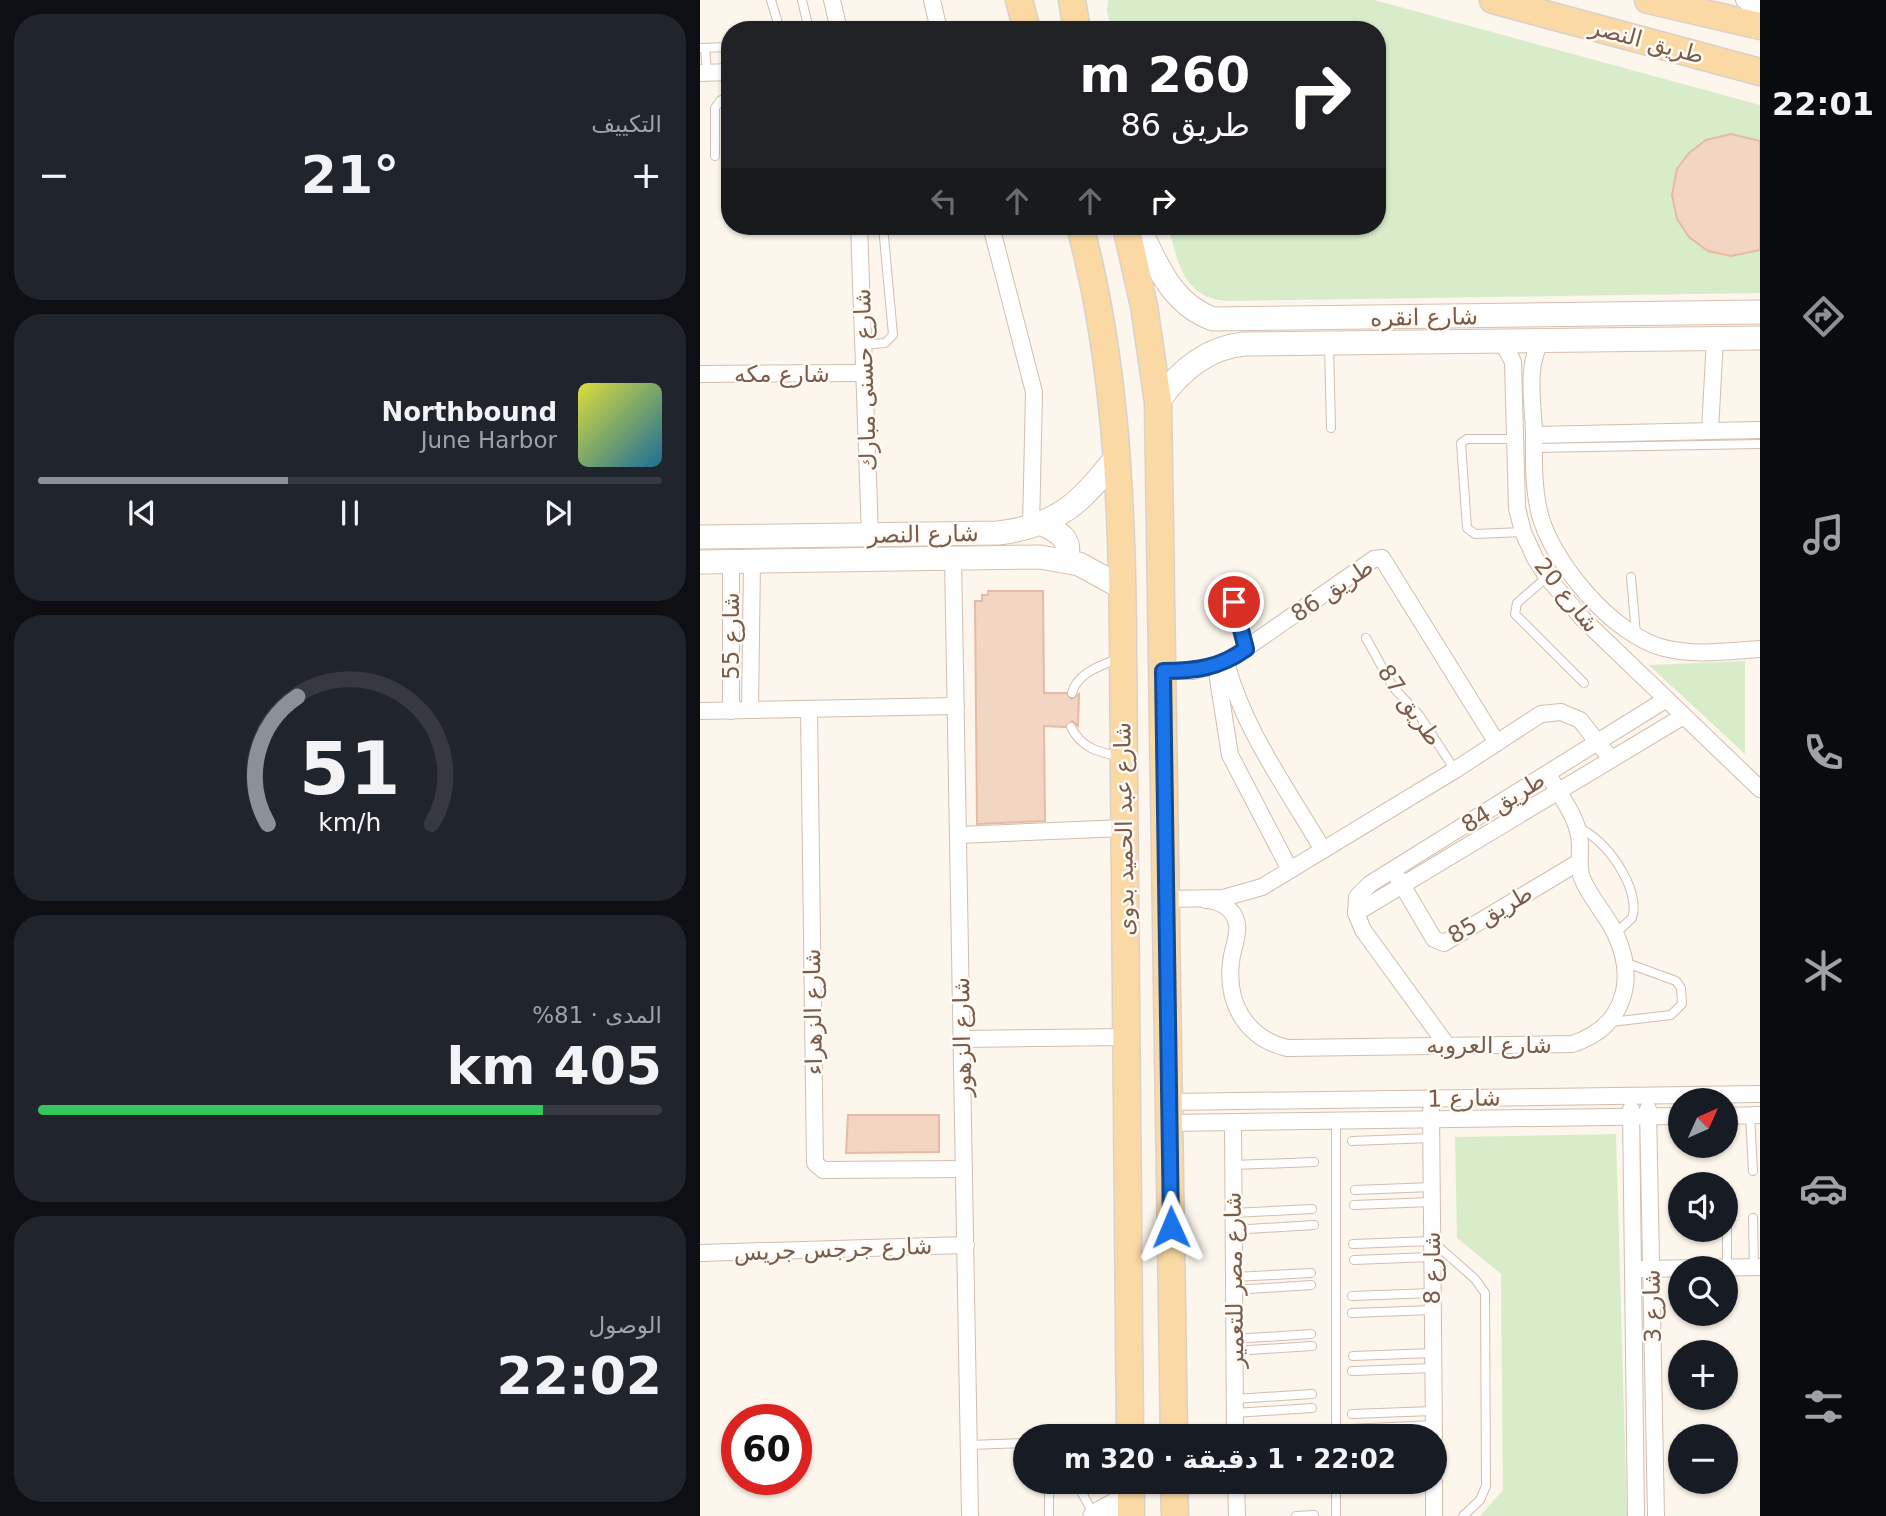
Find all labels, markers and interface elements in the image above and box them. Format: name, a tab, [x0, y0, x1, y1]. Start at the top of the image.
street label: طريق النصر	[1586, 13, 1707, 70]
text: 260 m	[1080, 47, 1250, 104]
icon: right	[1274, 49, 1365, 140]
text: 22:01	[1772, 85, 1874, 123]
text: طريق 86	[1120, 106, 1250, 144]
text: التكييف	[591, 111, 662, 137]
text: 21°	[301, 145, 399, 205]
text: −	[38, 153, 70, 197]
text: +	[630, 153, 662, 197]
icon: left	[925, 182, 963, 220]
icon: ahead	[998, 182, 1036, 220]
icon: ahead	[1071, 182, 1109, 220]
icon: right	[1144, 182, 1182, 220]
street label: شارع حسنى مبارك	[849, 288, 882, 472]
icon: directions	[1799, 292, 1848, 341]
street label: شارع انقره	[1370, 303, 1478, 332]
street label: شارع مكه	[734, 361, 830, 388]
text: Northbound	[382, 397, 557, 427]
text: June Harbor	[421, 427, 557, 453]
icon: previous	[123, 494, 161, 532]
icon: pause	[331, 494, 369, 532]
icon: next	[539, 494, 577, 532]
icon: music	[1799, 510, 1848, 559]
street label: شارع النصر	[866, 520, 979, 549]
street label: طريق 86	[1286, 553, 1378, 628]
street label: شارع 20	[1529, 553, 1605, 638]
pin	[1204, 572, 1264, 632]
icon: arrive	[1215, 583, 1253, 621]
street label: شارع 55	[718, 592, 745, 680]
street label: طريق 87	[1372, 659, 1447, 751]
street label: شارع عبد الحميد بدوى	[1109, 722, 1140, 936]
text: 51	[299, 726, 401, 811]
icon: phone	[1799, 728, 1848, 777]
street label: طريق 84	[1457, 766, 1550, 839]
text: km/h	[318, 808, 382, 837]
street label: طريق 85	[1443, 879, 1537, 949]
icon: climate	[1799, 946, 1848, 995]
street label: شارع الزهراء	[799, 948, 828, 1075]
street label: شارع الزهور	[948, 977, 977, 1098]
text: المدى · 81%	[532, 1002, 662, 1028]
street label: شارع العروبه	[1426, 1032, 1552, 1059]
text: 405 km	[447, 1036, 662, 1096]
street label: شارع 1	[1427, 1084, 1501, 1113]
north arrow	[1668, 1088, 1738, 1158]
map controls	[1668, 1088, 1738, 1494]
icon: car	[1799, 1164, 1848, 1213]
button: sound	[1668, 1172, 1738, 1242]
position arrow	[1134, 1190, 1208, 1264]
street label: شارع مصر للتعمير	[1219, 1192, 1250, 1369]
street label: شارع 8	[1419, 1231, 1446, 1305]
street label: شارع جرجس جريس	[733, 1233, 933, 1266]
button: search	[1668, 1256, 1738, 1326]
street label: شارع 3	[1638, 1269, 1667, 1343]
text: الوصول	[589, 1312, 662, 1338]
button: +	[1668, 1340, 1738, 1410]
text: 22:02	[496, 1346, 662, 1406]
icon: filters	[1799, 1382, 1848, 1431]
speed limit sign: 60	[721, 1404, 812, 1495]
button: −	[1668, 1424, 1738, 1494]
text: 22:02 · 1 دقيقة · 320 m	[1064, 1444, 1396, 1474]

